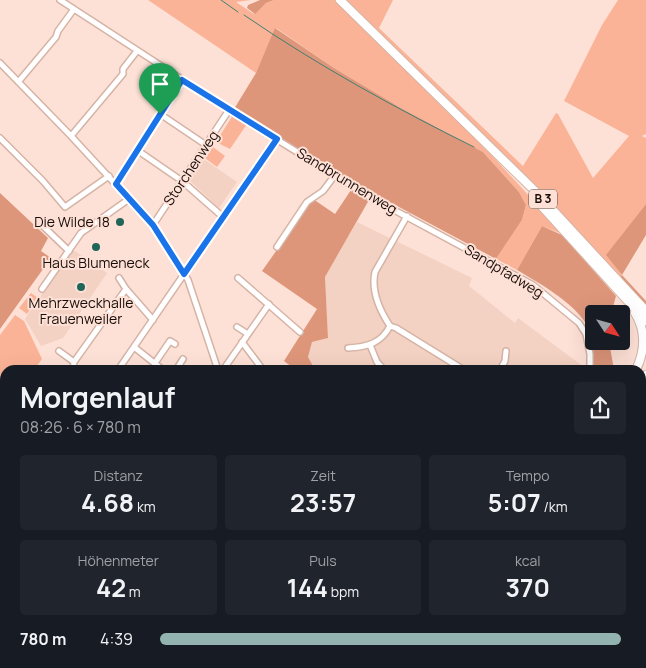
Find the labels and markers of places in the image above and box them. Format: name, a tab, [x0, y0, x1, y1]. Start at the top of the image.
pin	[139, 63, 181, 114]
place label: Die Wilde 18	[34, 212, 110, 231]
marker: Die Wilde 18	[114, 216, 126, 228]
marker: Haus Blumeneck	[90, 241, 102, 253]
place label: Haus Blumeneck	[43, 253, 151, 272]
marker: Mehrzweckhalle Frauenweiler	[75, 281, 87, 293]
place label: Mehrzweckhalle Frauenweiler	[29, 293, 133, 328]

